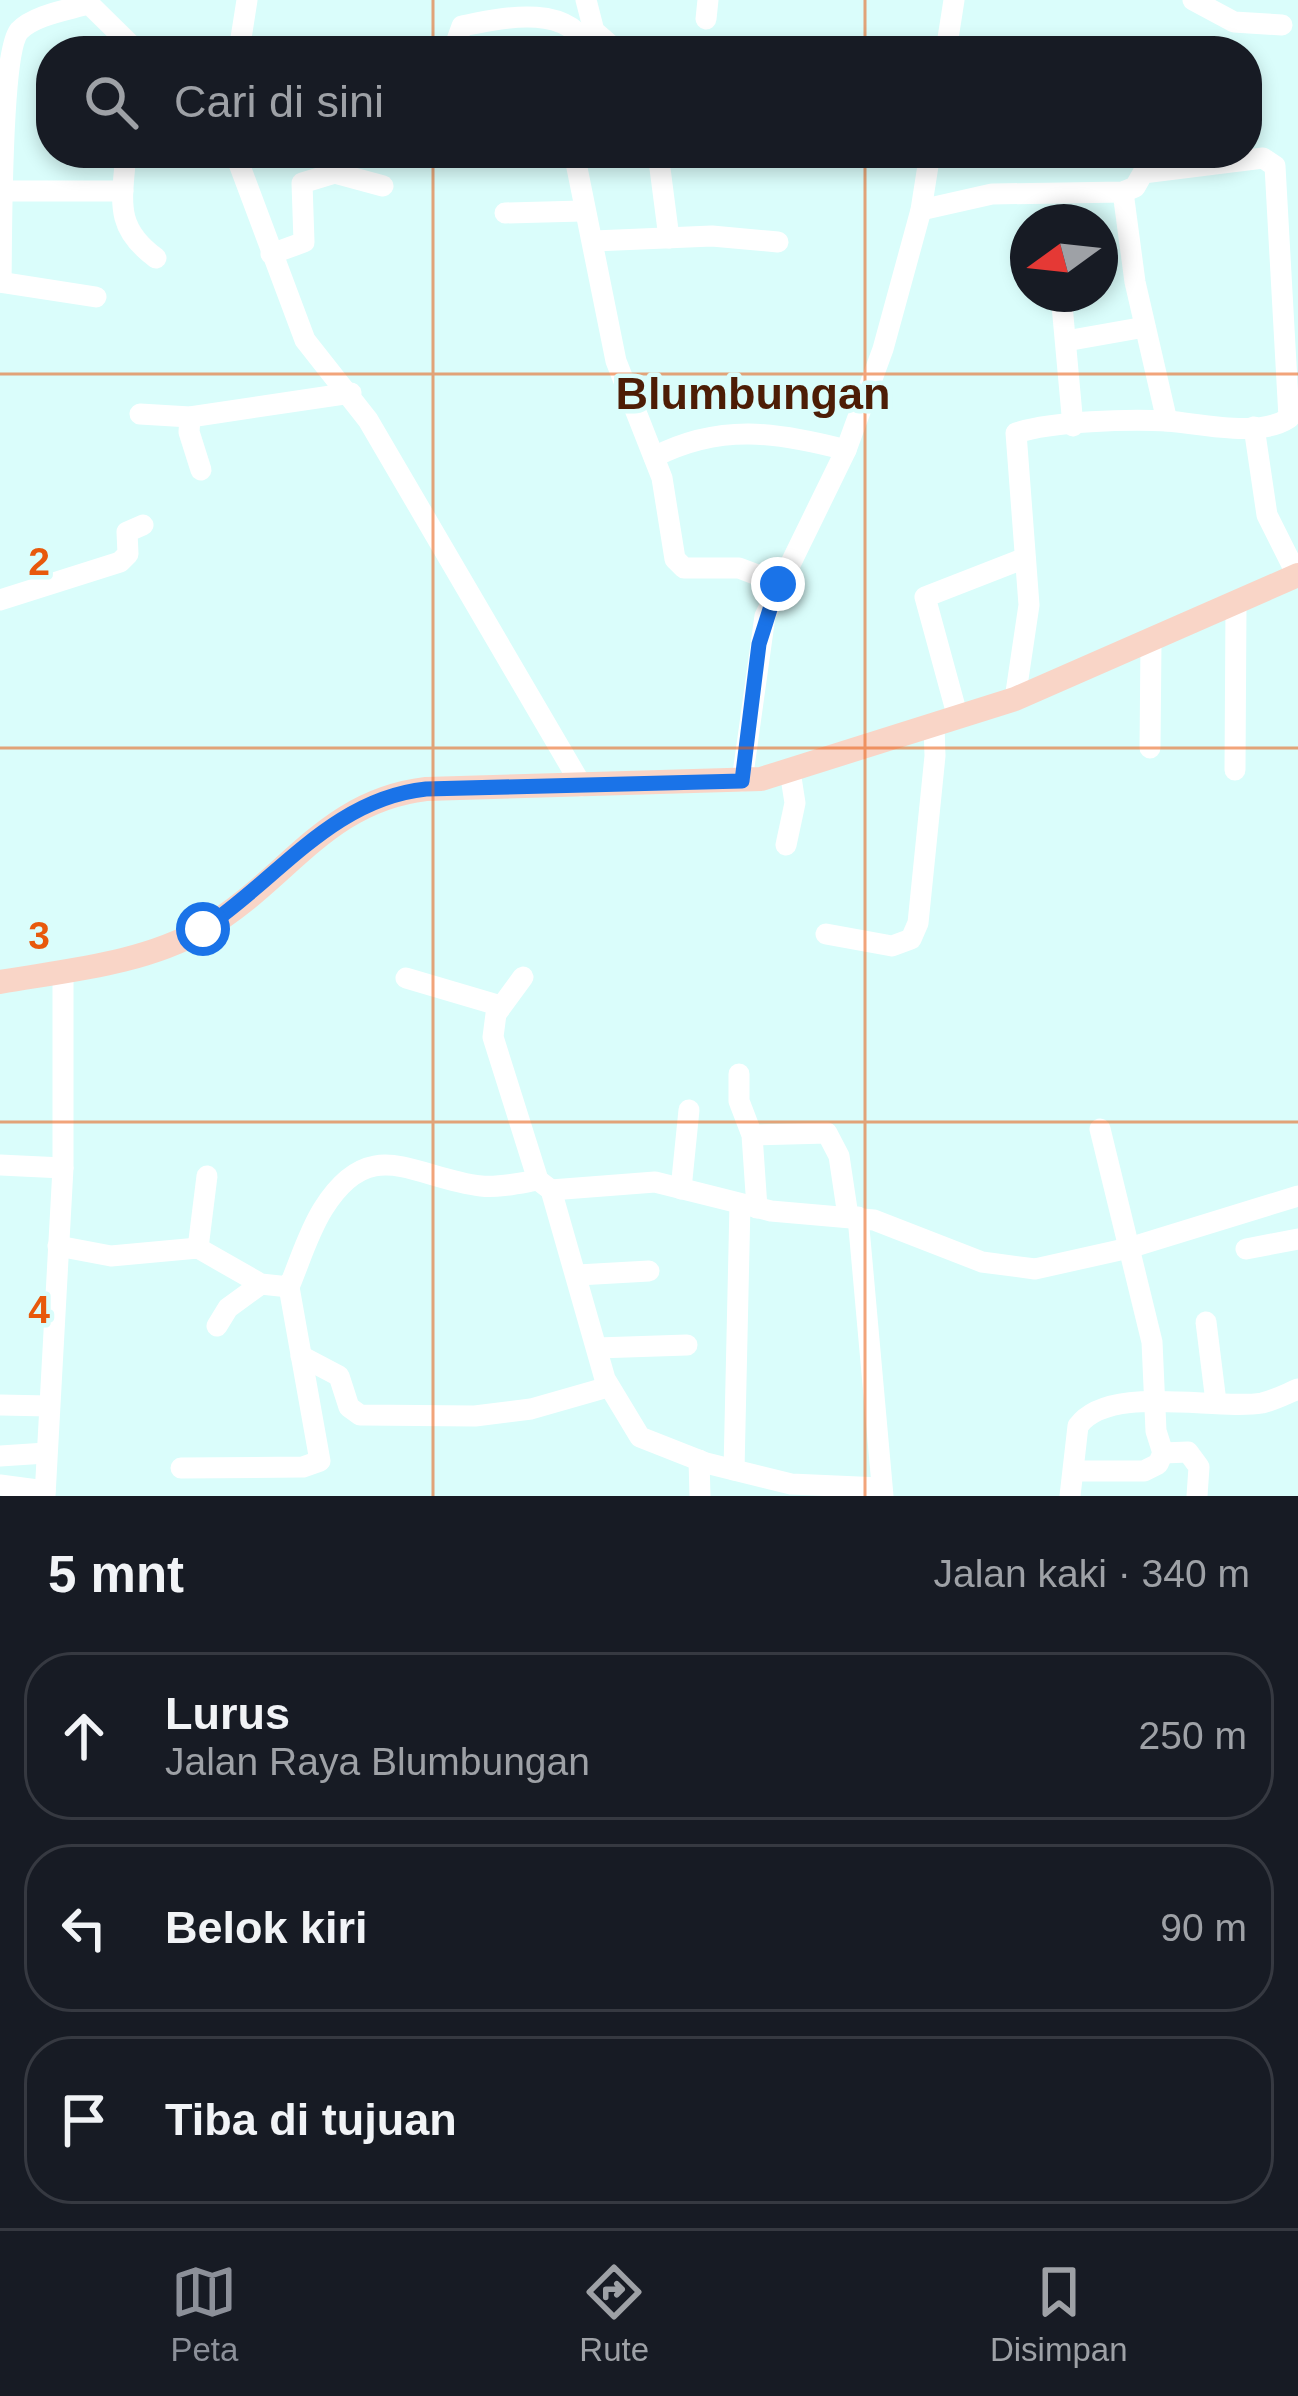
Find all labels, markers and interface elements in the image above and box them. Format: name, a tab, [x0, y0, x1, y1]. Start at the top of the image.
search box	[36, 36, 1262, 168]
icon: search	[78, 69, 144, 135]
text: Cari di sini	[174, 76, 384, 127]
north arrow	[1010, 204, 1118, 312]
district label: Blumbungan	[616, 368, 890, 419]
text: 2	[28, 540, 50, 583]
route end	[751, 557, 805, 611]
route start	[176, 902, 230, 956]
text: 3	[28, 914, 50, 957]
text: 4	[28, 1288, 50, 1331]
text: 5 mnt	[48, 1546, 184, 1603]
text: Jalan kaki · 340 m	[934, 1552, 1250, 1595]
text: Lurus	[165, 1688, 290, 1739]
icon: ahead	[51, 1703, 117, 1769]
text: 250 m	[1139, 1714, 1247, 1757]
text: Jalan Raya Blumbungan	[165, 1740, 590, 1783]
icon: left	[51, 1895, 117, 1961]
text: Belok kiri	[165, 1902, 368, 1953]
text: 90 m	[1160, 1906, 1247, 1949]
icon: arrive	[51, 2087, 117, 2153]
text: Tiba di tujuan	[165, 2094, 457, 2145]
tab: Peta	[170, 2259, 238, 2369]
tab: Rute	[579, 2259, 649, 2369]
tab: Disimpan	[990, 2259, 1128, 2369]

